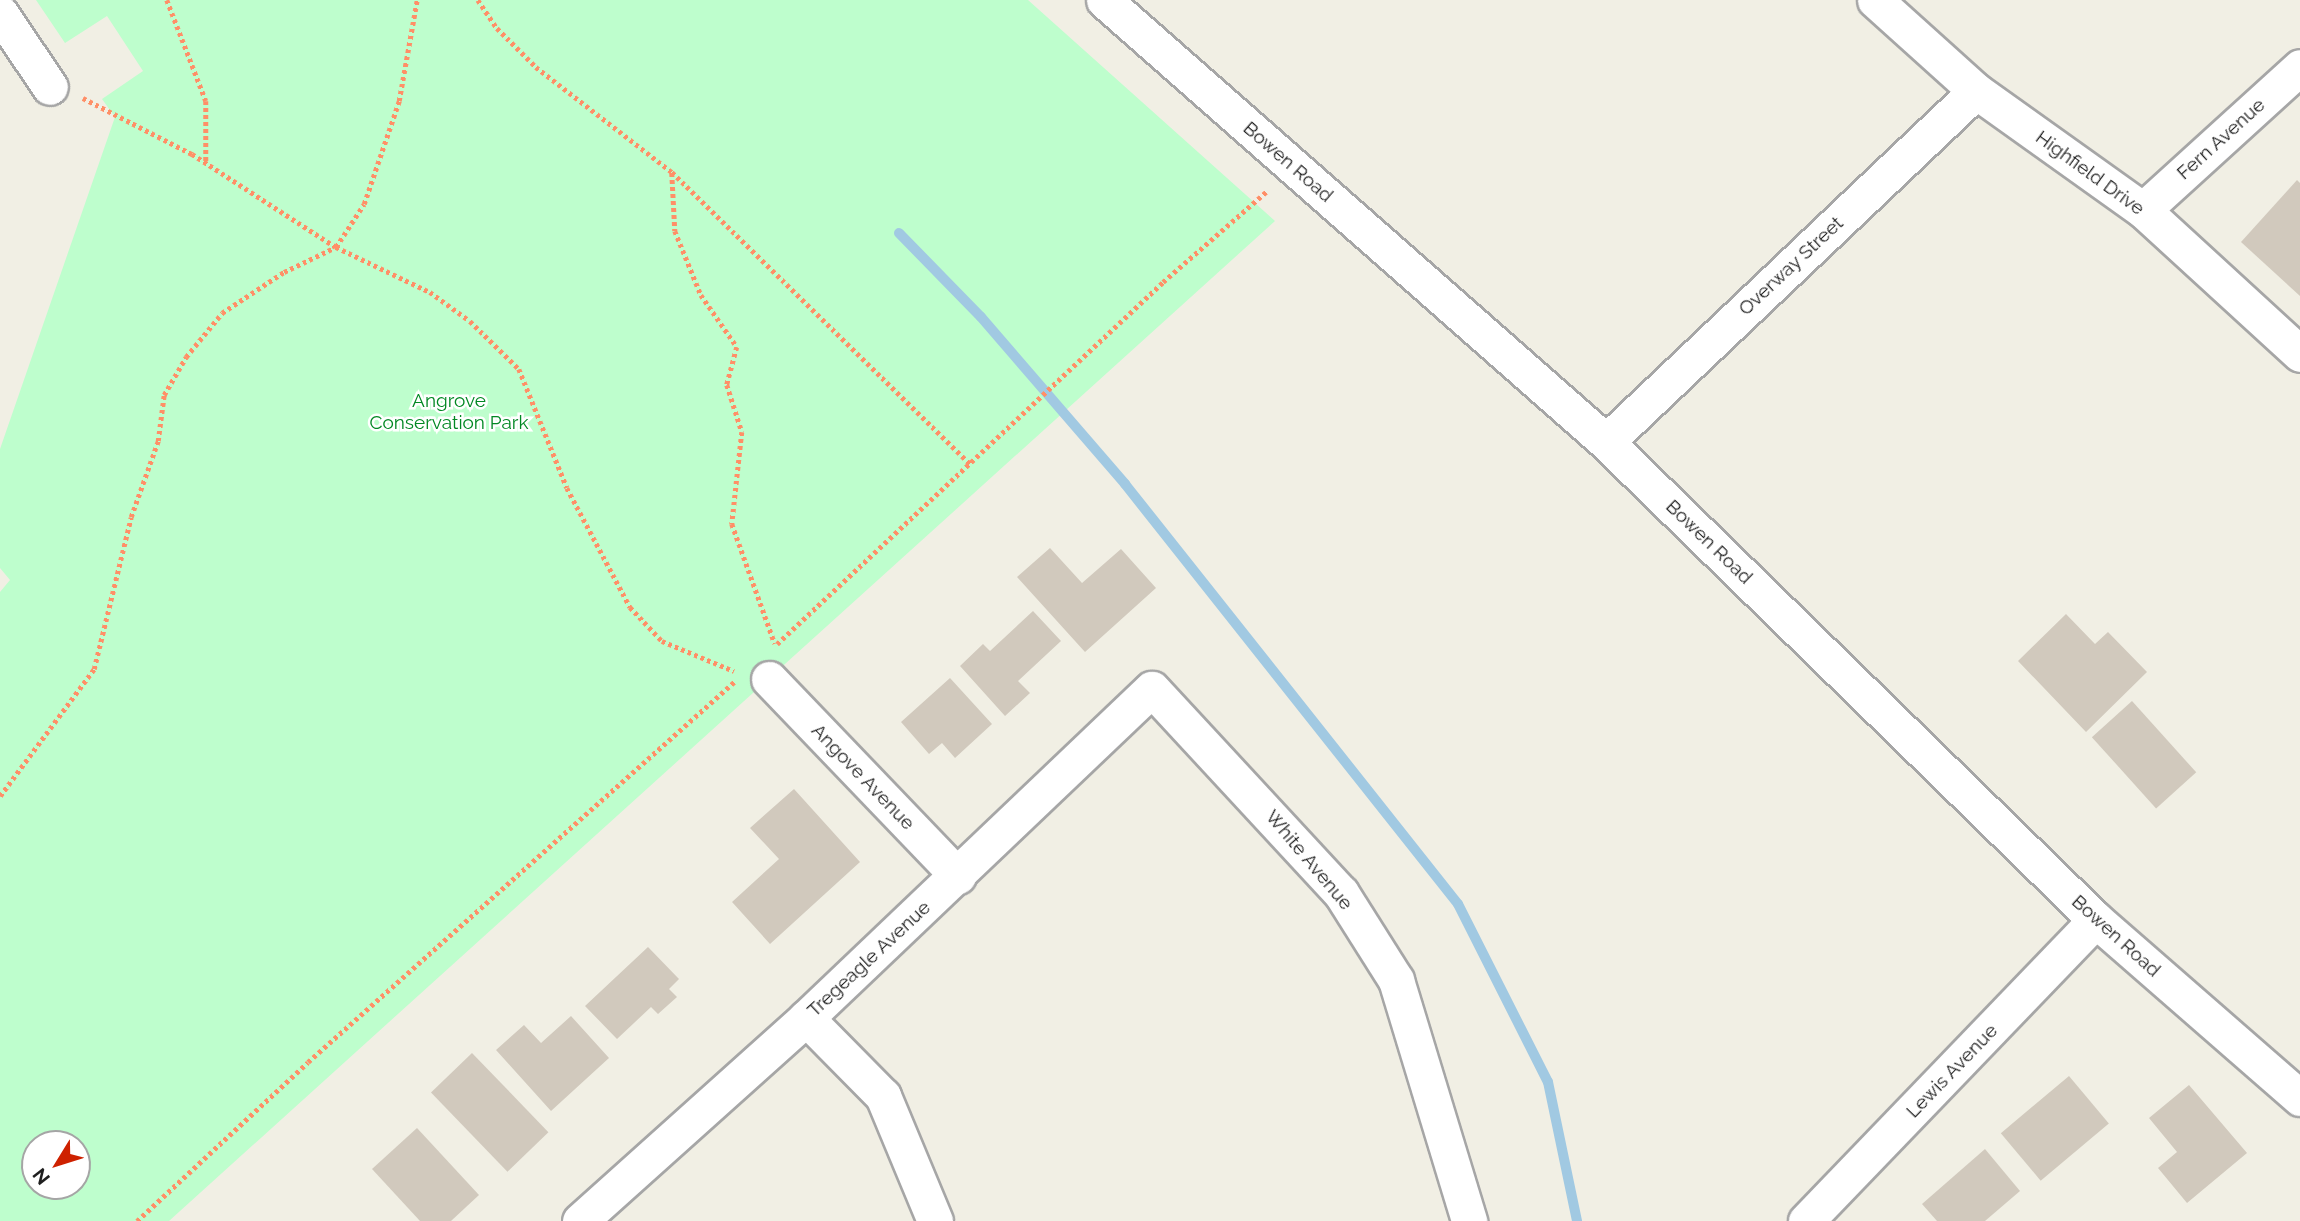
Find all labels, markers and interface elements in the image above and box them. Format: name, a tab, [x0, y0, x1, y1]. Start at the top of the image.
street label: Fern Avenue	[2172, 93, 2270, 185]
street label: Bowen Road	[1238, 117, 1338, 207]
street label: Highfield Drive	[2031, 126, 2149, 220]
street label: Overway Street	[1734, 212, 1848, 320]
park label: Angrove Conservation Park	[369, 390, 529, 434]
street label: Bowen Road	[1661, 495, 1757, 589]
street label: Angove Avenue	[806, 719, 920, 835]
street label: White Avenue	[1260, 805, 1358, 915]
street label: Bowen Road	[2067, 890, 2165, 982]
street label: Tregeagle Avenue	[803, 896, 935, 1022]
street label: Lewis Avenue	[1901, 1019, 2003, 1123]
north arrow	[21, 1130, 91, 1200]
text: N	[28, 1164, 54, 1189]

